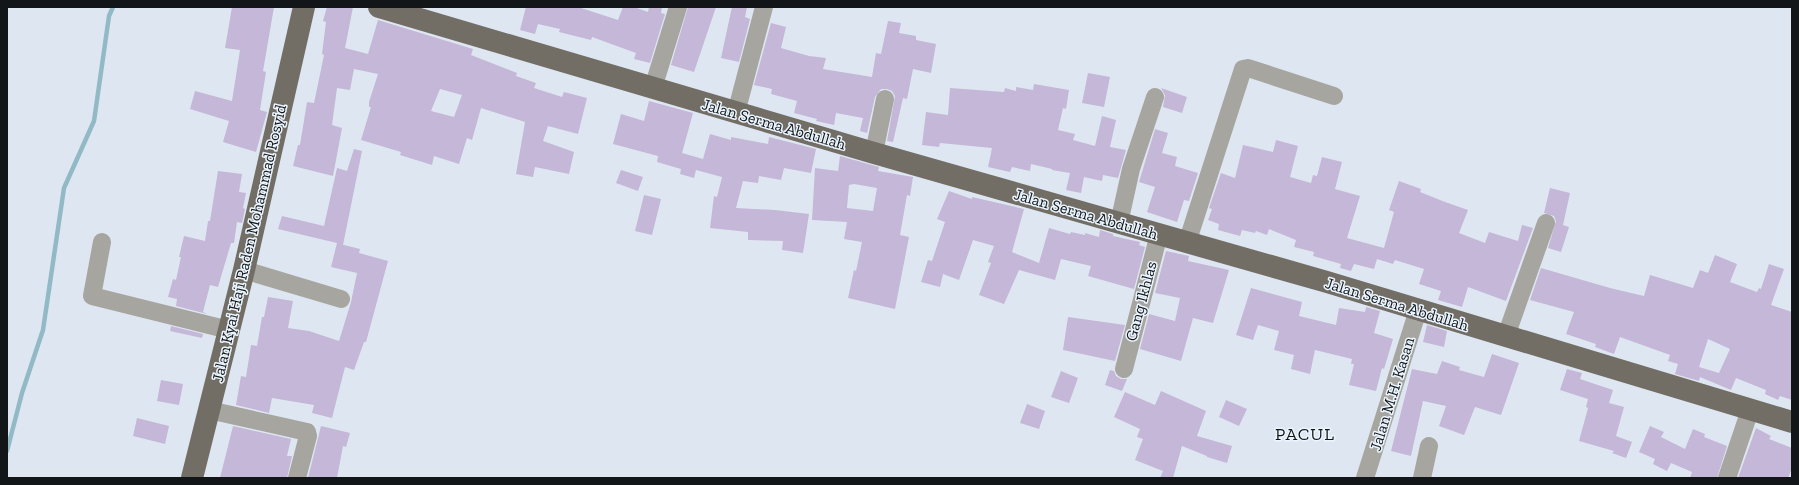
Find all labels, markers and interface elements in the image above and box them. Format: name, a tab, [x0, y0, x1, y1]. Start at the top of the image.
street label: Jalan Serma Abdullah	[700, 94, 848, 154]
street label: Jalan Kyai Haji Raden Mohammad Rosyid	[208, 102, 290, 384]
street label: Jalan Serma Abdullah	[1012, 184, 1160, 244]
street label: Gang Ikhlas	[1121, 259, 1161, 343]
street label: Jalan Serma Abdullah	[1323, 273, 1471, 335]
street label: Jalan M.H. Kasan	[1366, 334, 1419, 453]
district label: PACUL	[1275, 423, 1335, 445]

